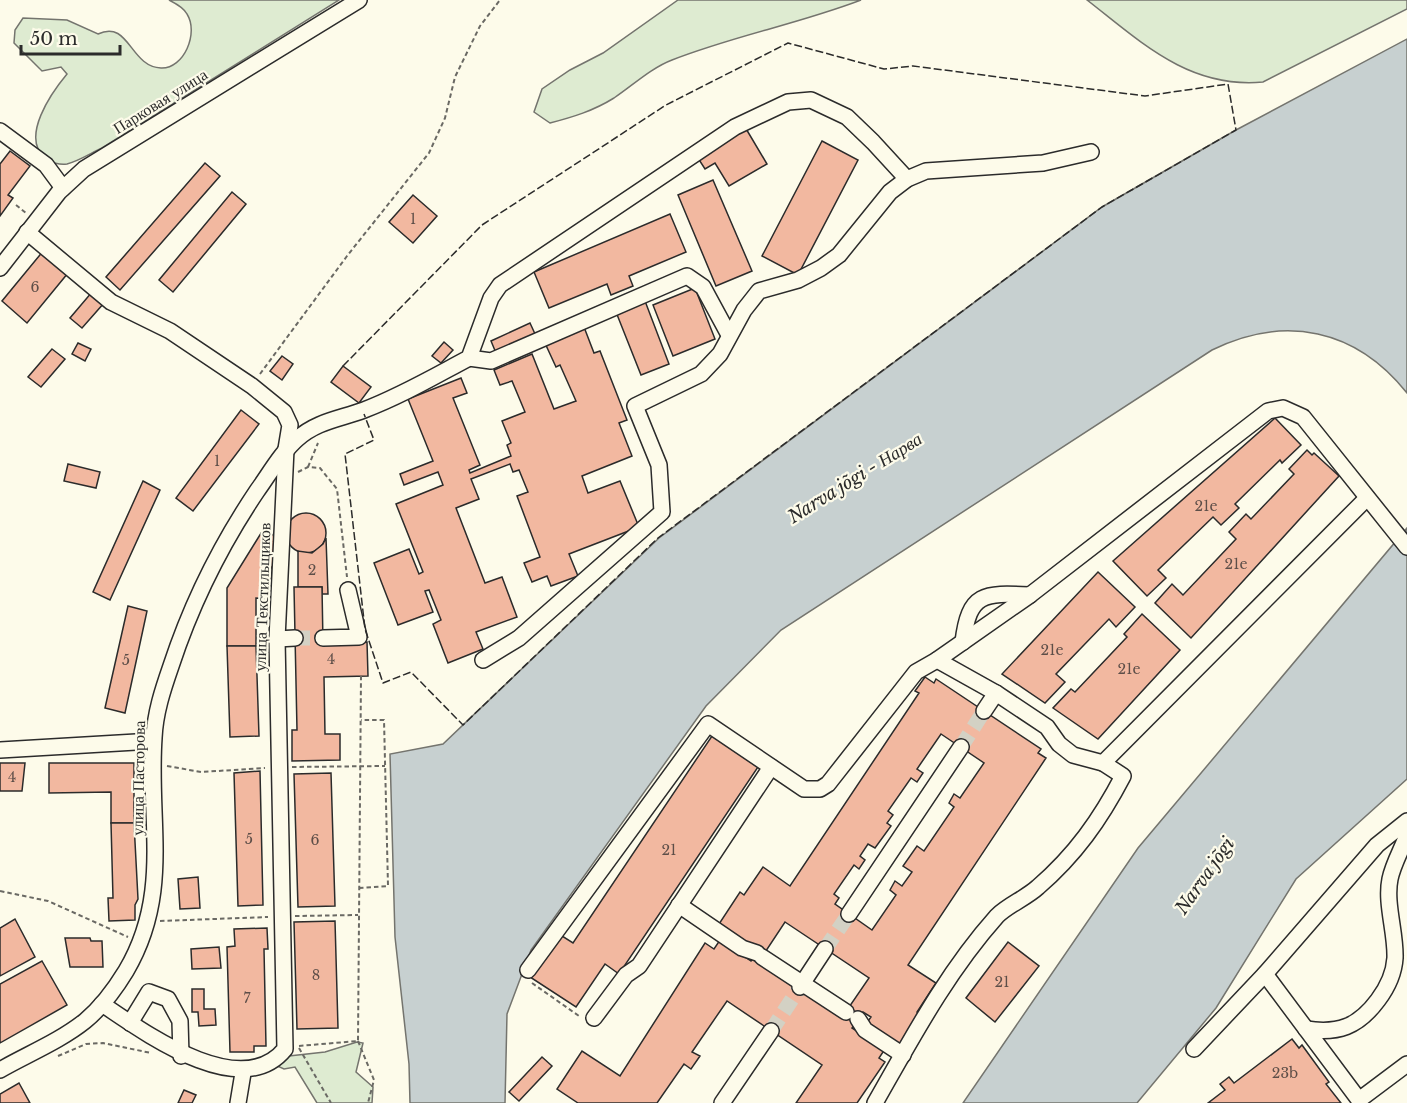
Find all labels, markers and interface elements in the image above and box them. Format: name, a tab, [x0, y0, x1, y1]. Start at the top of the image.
scale bar	[21, 18, 120, 56]
text: 50 m	[30, 28, 78, 50]
street label: Парковая улица	[109, 64, 211, 138]
house number: 1	[410, 210, 416, 228]
house number: 6	[30, 278, 40, 296]
water label: Narva jõgi - Нарва	[783, 428, 926, 529]
house number: 1	[214, 452, 220, 470]
house number: 21e	[1195, 497, 1217, 515]
street label: улица Текстильщиков	[249, 522, 275, 672]
house number: 21e	[1225, 555, 1247, 573]
house number: 2	[308, 561, 316, 579]
house number: 21e	[1041, 641, 1063, 659]
house number: 4	[327, 650, 335, 668]
house number: 5	[122, 651, 130, 669]
house number: 21e	[1118, 660, 1140, 678]
street label: улица Пасторова	[127, 720, 149, 836]
house number: 4	[8, 768, 16, 786]
house number: 5	[245, 830, 253, 848]
house number: 6	[310, 831, 320, 849]
water label: Narva jõgi	[1170, 833, 1240, 919]
house number: 21	[662, 841, 676, 859]
house number: 8	[312, 966, 320, 984]
house number: 21	[995, 973, 1009, 991]
house number: 7	[243, 989, 251, 1007]
house number: 23b	[1272, 1064, 1298, 1082]

